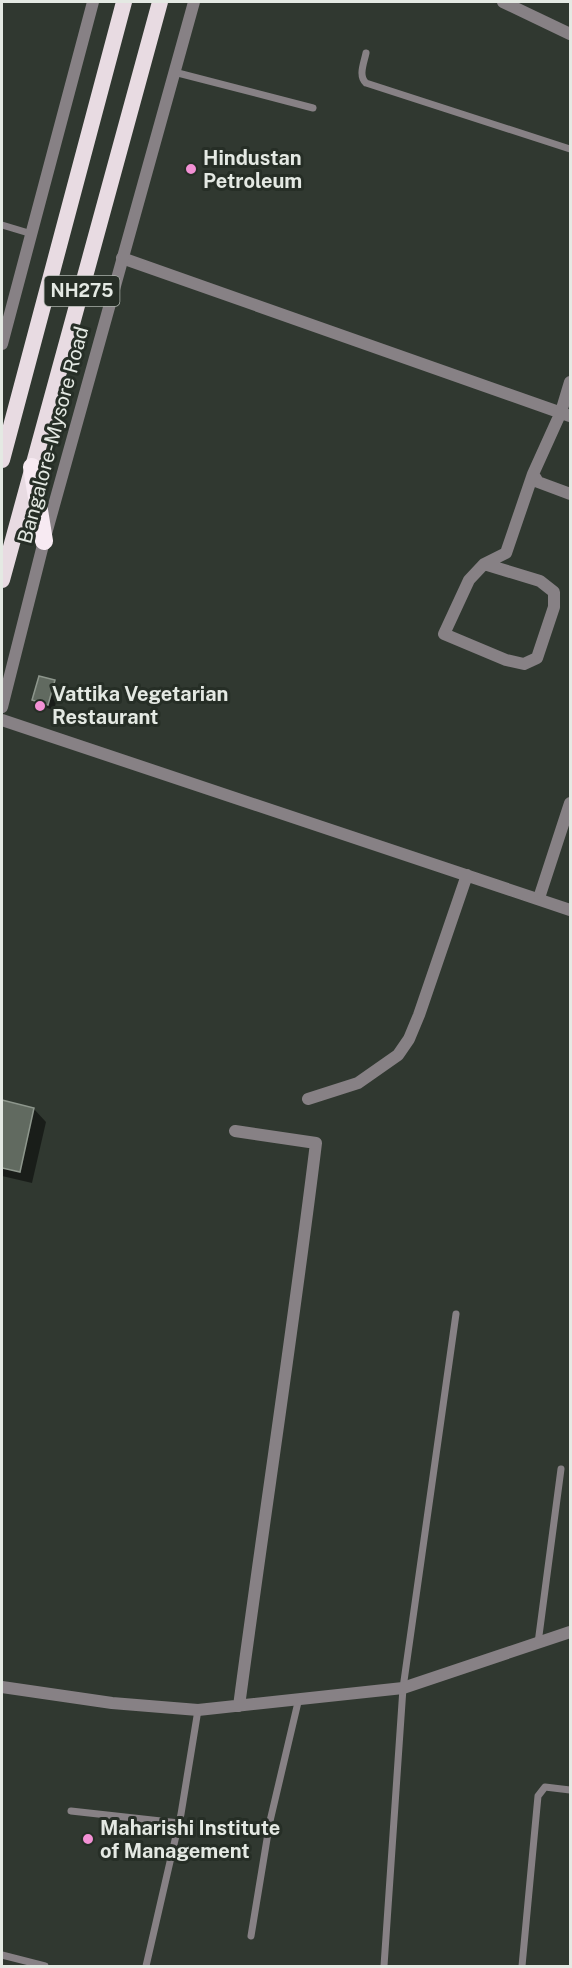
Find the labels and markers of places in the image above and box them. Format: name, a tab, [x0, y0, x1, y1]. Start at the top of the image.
place label: Hindustan Petroleum	[203, 146, 302, 193]
marker: Hindustan Petroleum	[184, 162, 198, 176]
place label: Vattika Vegetarian Restaurant	[52, 682, 228, 729]
marker: Vattika Vegetarian Restaurant	[33, 699, 47, 713]
place label: Maharishi Institute of Management	[100, 1816, 280, 1863]
marker: Maharishi Institute of Management	[81, 1832, 95, 1846]

